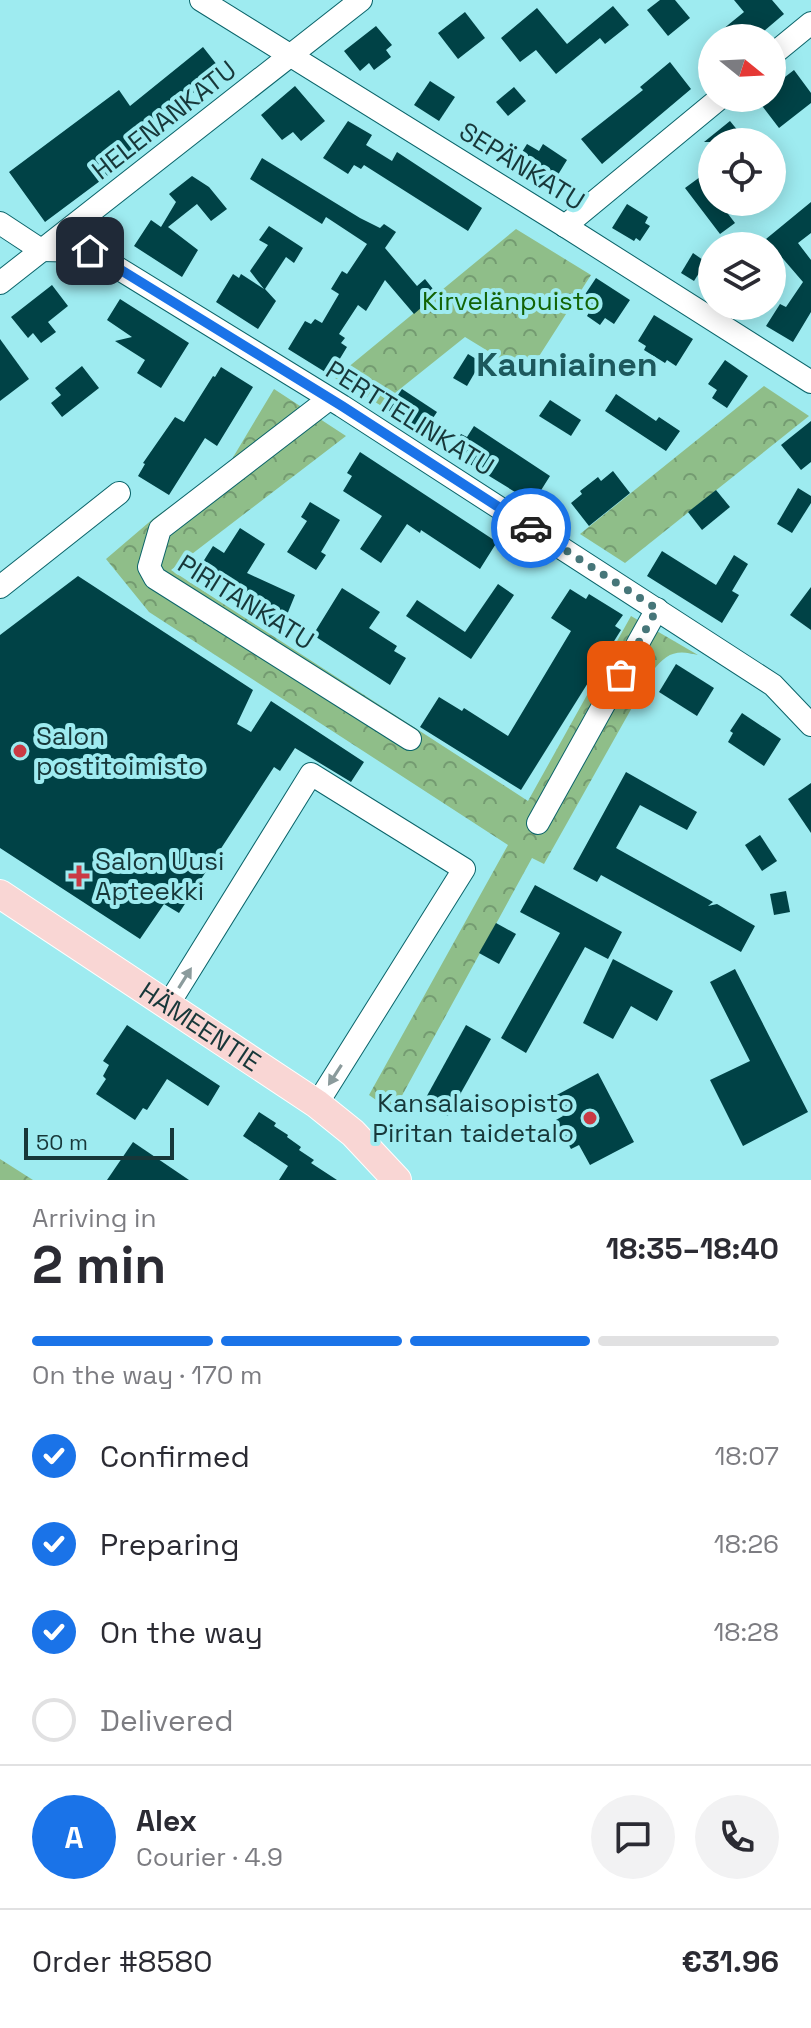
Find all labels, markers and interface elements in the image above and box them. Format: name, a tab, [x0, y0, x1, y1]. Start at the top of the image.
north arrow	[698, 24, 786, 112]
map controls	[698, 24, 786, 320]
street label: HELENANKATU	[85, 53, 243, 187]
street label: SEPÄNKATU	[453, 114, 591, 218]
button: locate	[698, 128, 786, 216]
pin	[56, 217, 124, 285]
icon: home	[68, 229, 112, 273]
button: layers	[698, 232, 786, 320]
park label: Kirvelänpuisto	[422, 284, 600, 318]
district label: Kauniainen	[476, 343, 658, 386]
street label: PERTTELINKATU	[319, 353, 501, 483]
courier	[491, 488, 571, 568]
icon: car	[509, 506, 553, 550]
street label: PIRITANKATU	[171, 547, 321, 657]
pin	[587, 641, 655, 709]
icon: bag	[599, 653, 643, 697]
place label: Salon postitoimisto	[36, 719, 204, 783]
marker: Salon postitoimisto	[11, 742, 29, 760]
place label: Salon Uusi Apteekki	[95, 844, 224, 908]
marker: Salon Uusi Apteekki	[70, 867, 88, 885]
one-way arrow	[177, 968, 192, 989]
street label: HÄMEENTIE	[133, 974, 267, 1079]
one-way arrow	[328, 1064, 342, 1086]
place label: Kansalaisopisto Piritan taidetalo	[372, 1086, 574, 1150]
marker: Kansalaisopisto Piritan taidetalo	[581, 1109, 599, 1127]
scale bar	[24, 1124, 174, 1160]
text: 50 m	[36, 1128, 88, 1156]
text: Arriving in	[32, 1201, 156, 1235]
text: 18:35–18:40	[606, 1229, 779, 1268]
text: 2 min	[32, 1232, 166, 1298]
text: On the way · 170 m	[32, 1358, 262, 1392]
icon: check	[32, 1434, 76, 1478]
text: Confirmed	[100, 1437, 250, 1476]
text: 18:07	[714, 1439, 779, 1473]
icon: check	[32, 1522, 76, 1566]
text: Preparing	[100, 1525, 239, 1564]
text: 18:26	[714, 1527, 779, 1561]
icon: check	[32, 1610, 76, 1654]
text: On the way	[100, 1613, 263, 1652]
text: 18:28	[713, 1615, 779, 1649]
text: Delivered	[100, 1701, 234, 1740]
button: chat	[591, 1795, 675, 1879]
button: phone	[695, 1795, 779, 1879]
text: Alex	[136, 1801, 197, 1840]
text: A	[64, 1818, 84, 1857]
text: Courier · 4.9	[136, 1840, 283, 1874]
text: Order #8580	[32, 1942, 212, 1981]
text: €31.96	[681, 1942, 779, 1981]

